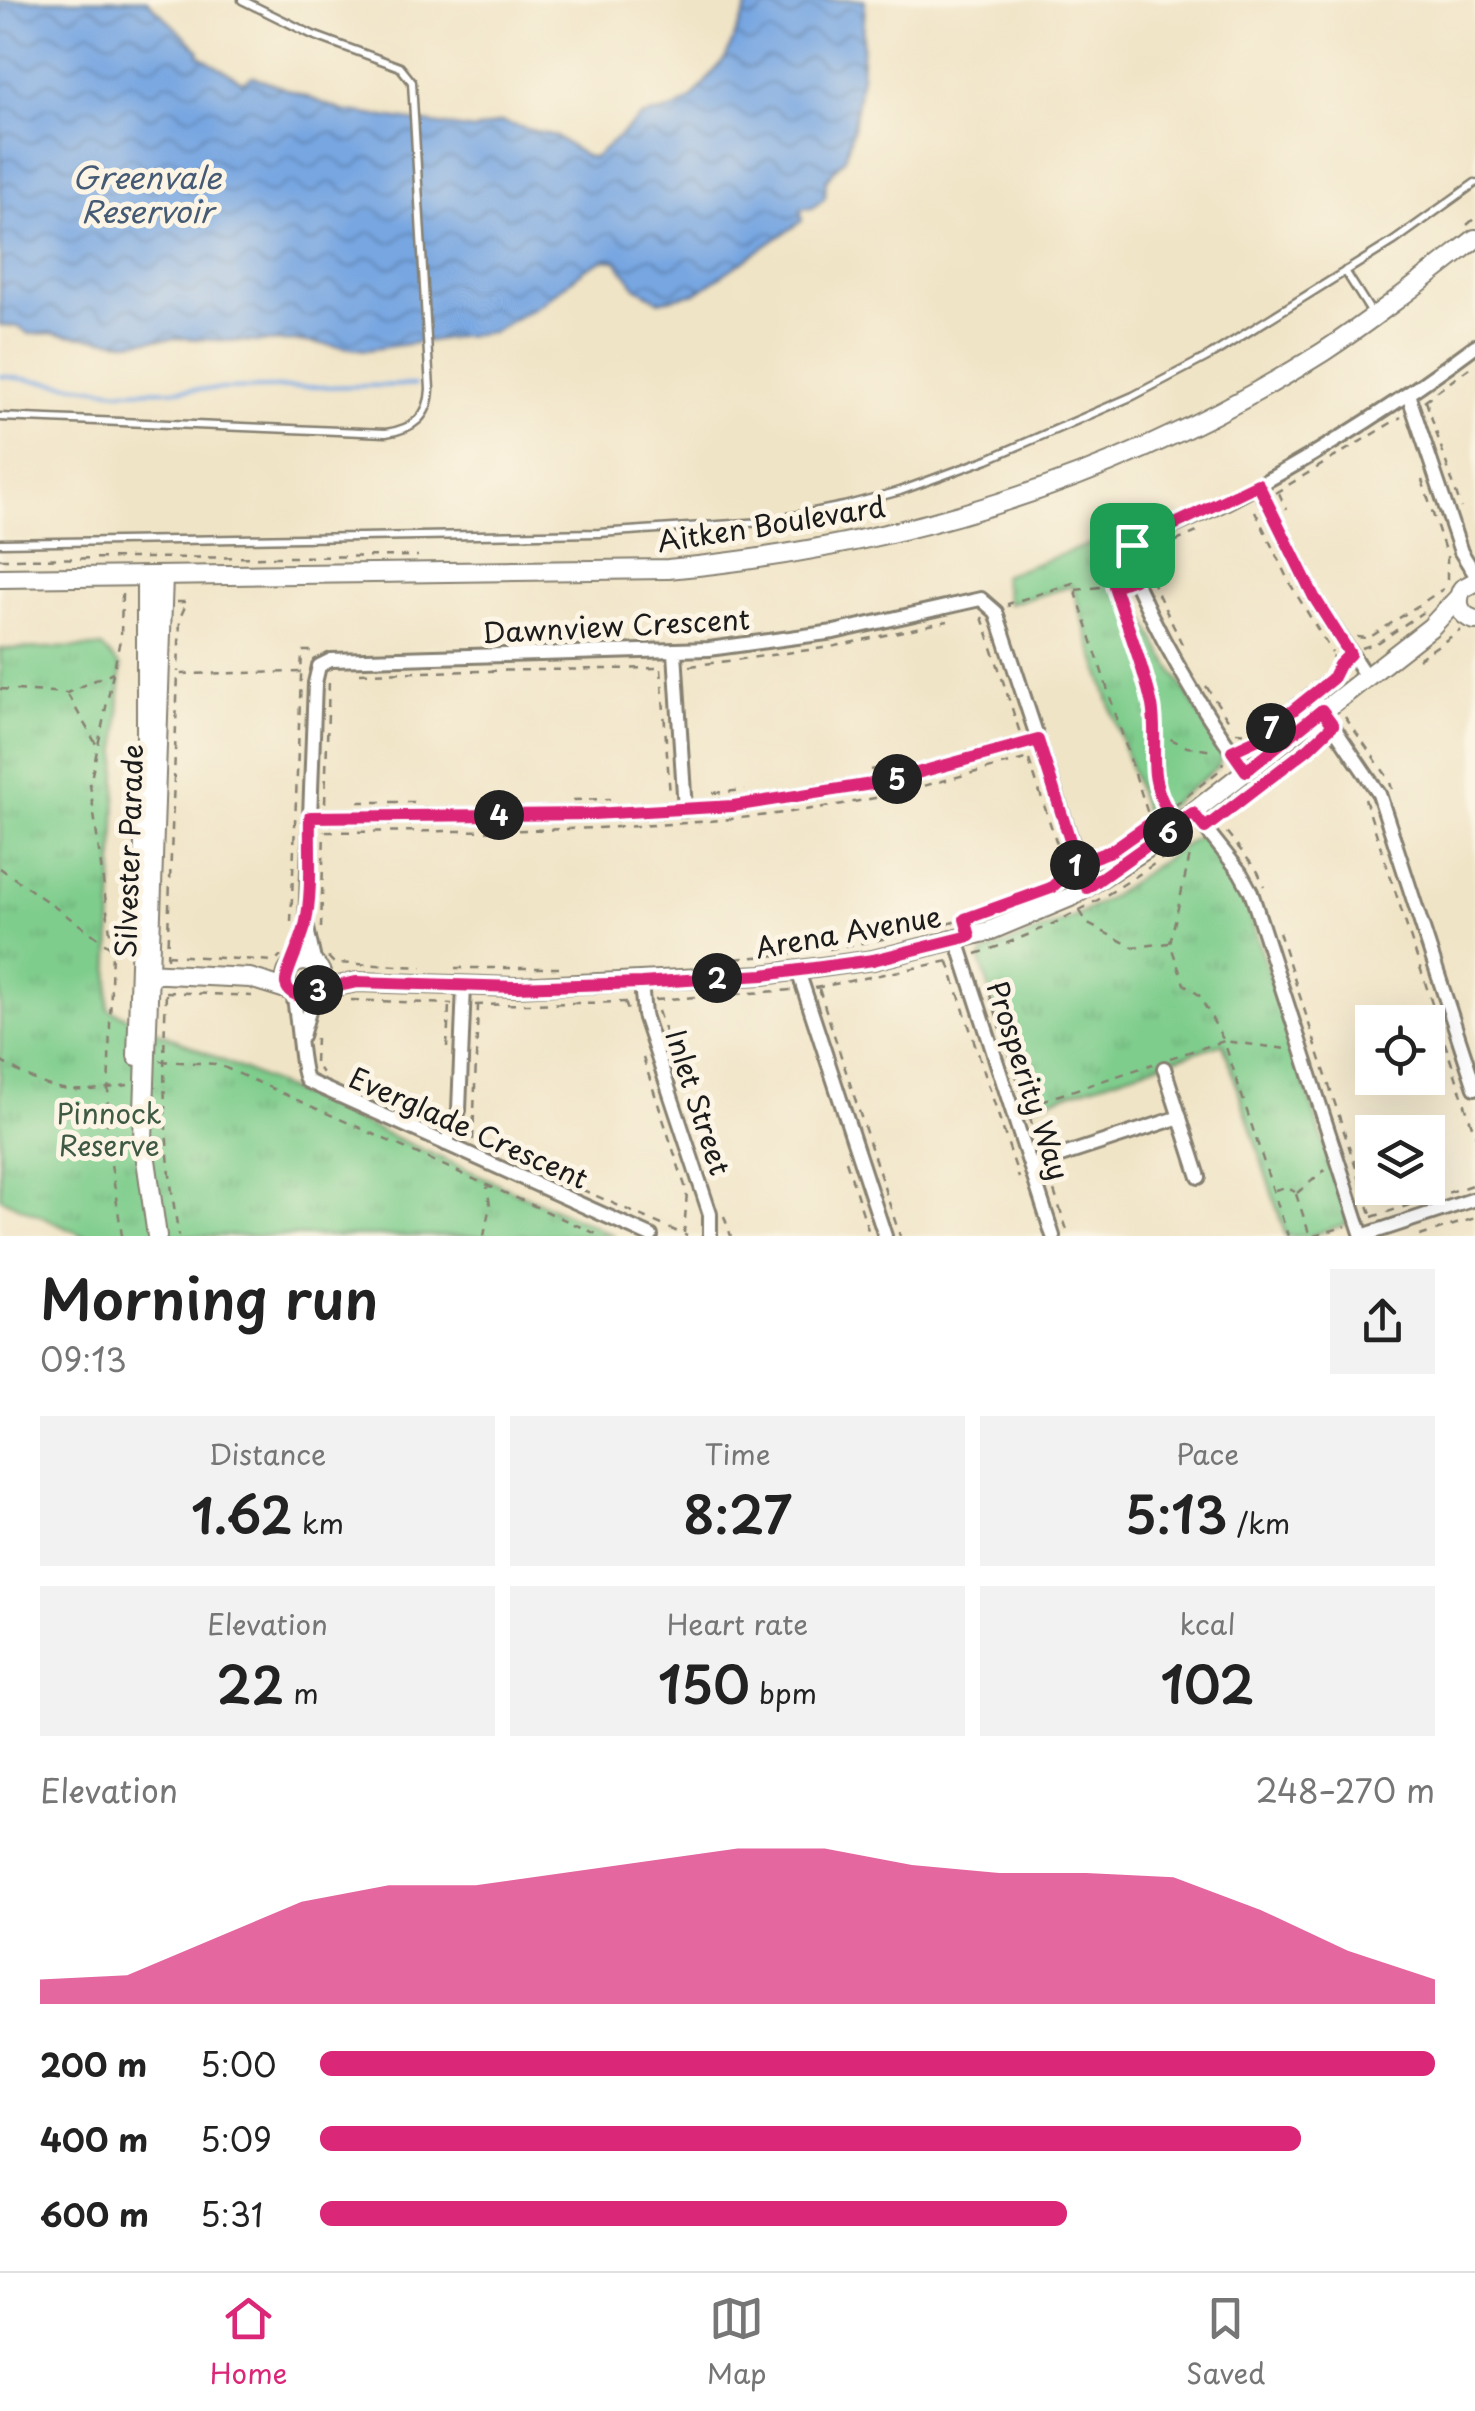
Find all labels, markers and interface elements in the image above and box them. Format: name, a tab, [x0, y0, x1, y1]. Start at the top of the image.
water label: Greenvale Reservoir	[72, 154, 223, 233]
street label: Aitken Boulevard	[654, 484, 888, 562]
pin	[1090, 503, 1175, 588]
icon: arrive	[1105, 518, 1160, 573]
street label: Dawnview Crescent	[481, 597, 751, 653]
pin: 7	[1246, 703, 1296, 753]
text: 7	[1263, 706, 1279, 749]
street label: Silvester Parade	[103, 743, 153, 959]
pin: 5	[872, 754, 922, 804]
text: 5	[888, 757, 906, 800]
pin: 4	[474, 790, 524, 840]
text: 4	[489, 793, 509, 836]
pin: 6	[1143, 807, 1193, 857]
text: 6	[1158, 810, 1178, 853]
pin: 1	[1050, 840, 1100, 890]
text: 1	[1068, 843, 1082, 886]
street label: Arena Avenue	[752, 894, 944, 968]
pin: 2	[692, 953, 742, 1003]
text: 2	[707, 956, 727, 999]
pin: 3	[293, 965, 343, 1015]
text: 3	[309, 968, 327, 1011]
street label: Prosperity Way	[977, 975, 1081, 1185]
map controls	[1355, 1005, 1445, 1205]
button: locate	[1355, 1005, 1445, 1095]
street label: Inlet Street	[655, 1024, 743, 1180]
street label: Everglade Crescent	[343, 1055, 595, 1199]
park label: Pinnock Reserve	[56, 1091, 162, 1166]
button: layers	[1355, 1115, 1445, 1205]
text: Morning run	[40, 1256, 378, 1339]
button: share	[1330, 1269, 1435, 1374]
text: 09:13	[40, 1335, 127, 1383]
text: Distance	[209, 1432, 326, 1475]
text: Time	[704, 1432, 771, 1475]
text: Pace	[1176, 1432, 1239, 1475]
text: 1.62	[191, 1475, 293, 1551]
text: 8:27	[683, 1475, 792, 1551]
text: 5:13	[1125, 1475, 1228, 1551]
text: km	[293, 1501, 344, 1544]
text: /km	[1228, 1501, 1290, 1544]
text: Elevation	[207, 1602, 328, 1645]
text: Heart rate	[667, 1602, 808, 1645]
text: kcal	[1180, 1602, 1235, 1645]
text: 22	[216, 1645, 284, 1721]
text: 150	[658, 1645, 750, 1721]
text: 102	[1160, 1645, 1255, 1721]
text: m	[284, 1671, 319, 1714]
text: bpm	[750, 1671, 817, 1714]
text: Elevation	[40, 1766, 178, 1814]
text: 248–270 m	[1255, 1766, 1435, 1814]
text: 200 m	[40, 2040, 147, 2088]
text: 5:00	[200, 2040, 277, 2088]
text: 400 m	[40, 2115, 148, 2163]
text: 5:09	[200, 2115, 272, 2163]
text: 600 m	[40, 2190, 149, 2238]
text: 5:31	[200, 2190, 263, 2238]
tab: Home	[210, 2291, 287, 2394]
tab: Map	[707, 2291, 767, 2394]
tab: Saved	[1186, 2291, 1265, 2394]

